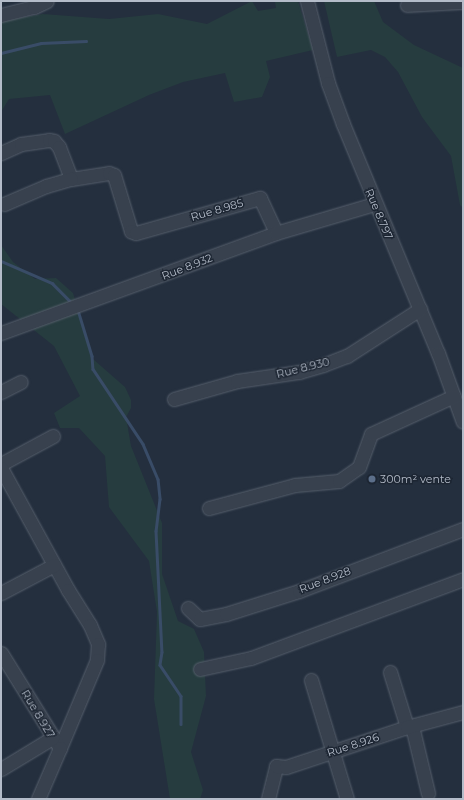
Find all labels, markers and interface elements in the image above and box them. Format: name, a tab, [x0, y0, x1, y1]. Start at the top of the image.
street label: Rue 8.797	[362, 187, 396, 241]
street label: Rue 8.985	[189, 196, 245, 224]
street label: Rue 8.932	[160, 251, 214, 283]
street label: Rue 8.930	[275, 355, 331, 381]
place label: 300m² vente	[380, 472, 451, 486]
marker: 300m² vente	[367, 474, 377, 484]
street label: Rue 8.928	[297, 564, 353, 596]
street label: Rue 8.927	[19, 688, 57, 740]
street label: Rue 8.926	[325, 730, 381, 760]

